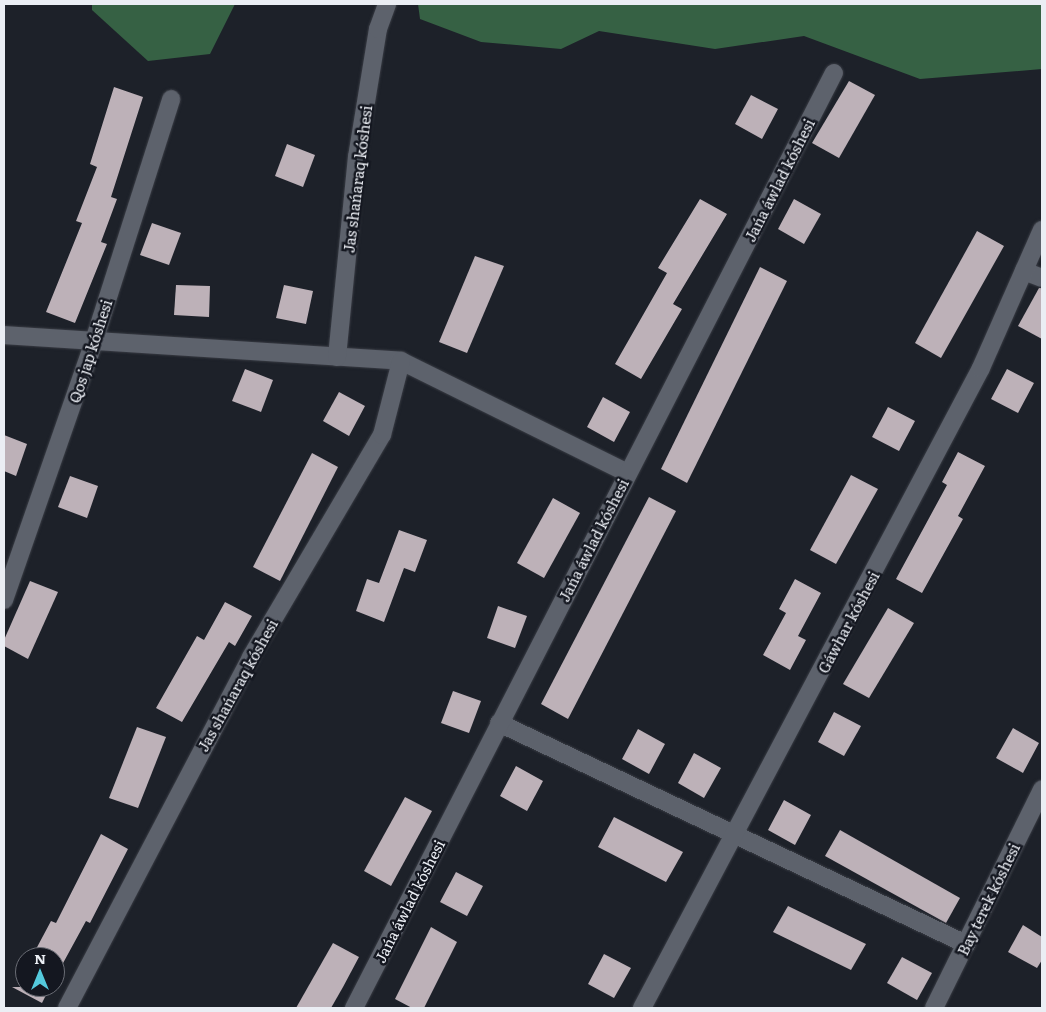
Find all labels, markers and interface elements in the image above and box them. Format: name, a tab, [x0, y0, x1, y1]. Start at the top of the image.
street label: Jas shańaraq kóshesi	[339, 104, 375, 254]
street label: Jańa áwlad kóshesi	[740, 116, 818, 244]
street label: Qos jap kóshesi	[65, 297, 115, 405]
street label: Jańa áwlad kóshesi	[554, 476, 632, 604]
street label: Gáwhar kóshesi	[814, 568, 882, 676]
street label: Jas shańaraq kóshesi	[193, 616, 281, 754]
street label: Jańa áwlad kóshesi	[370, 837, 448, 965]
street label: Bay terek kóshesi	[953, 840, 1023, 958]
north arrow	[15, 947, 65, 997]
text: N	[34, 948, 46, 968]

